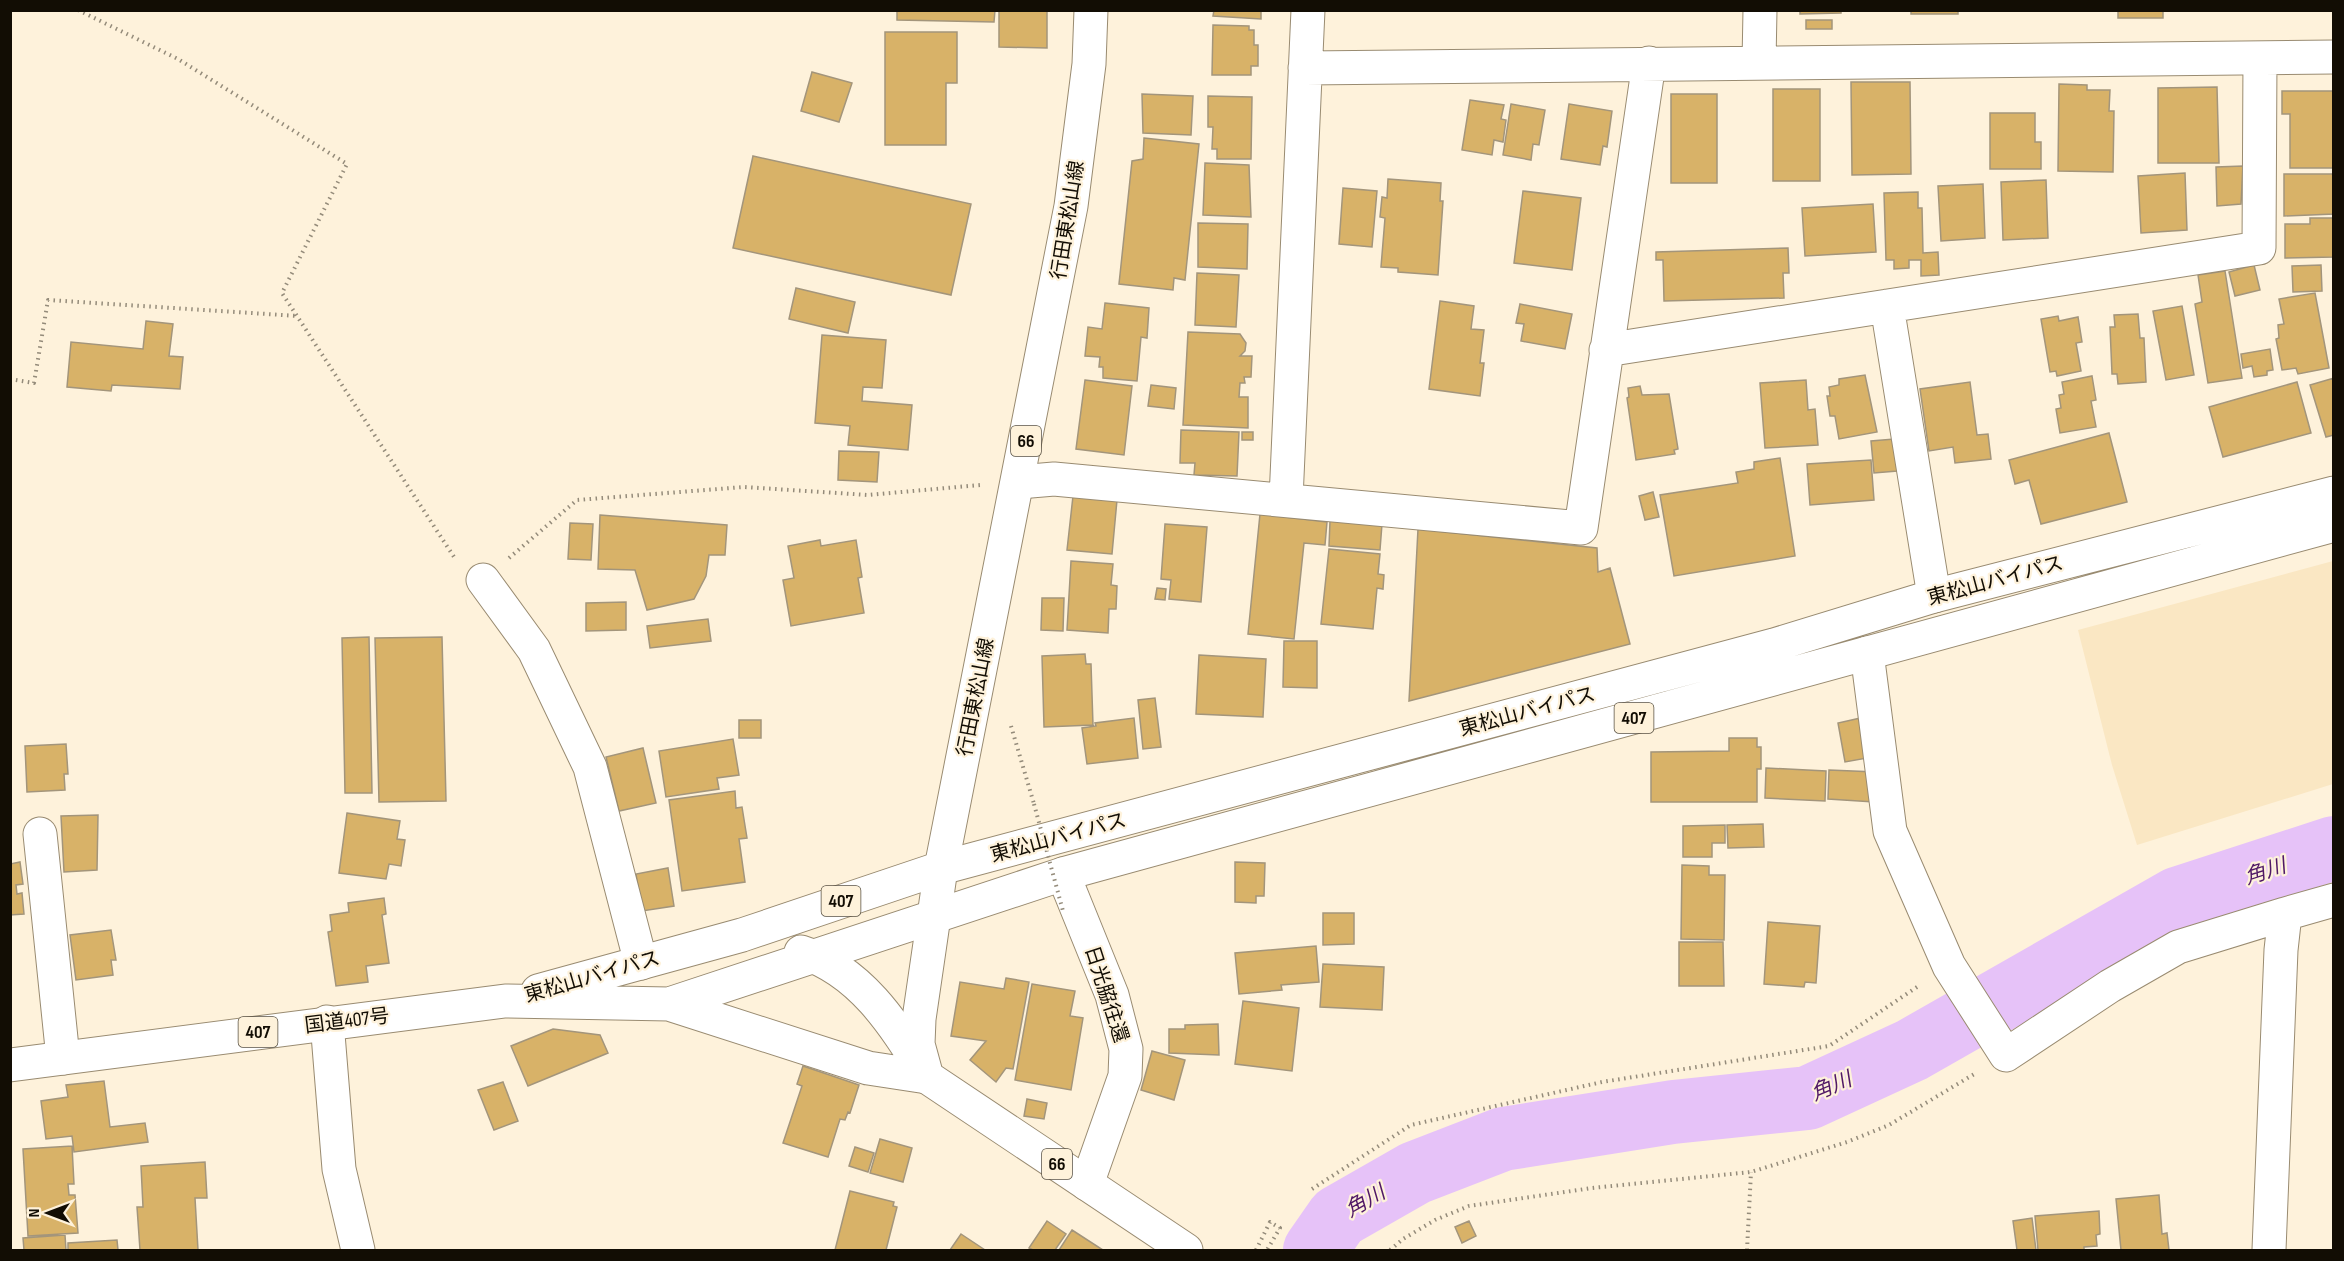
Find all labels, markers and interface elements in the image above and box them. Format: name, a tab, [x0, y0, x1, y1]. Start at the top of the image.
street label: 行田東松山線	[1047, 159, 1089, 281]
road number: 66	[1011, 426, 1041, 456]
street label: 東松山バイパス	[1925, 551, 2066, 611]
street label: 行田東松山線	[953, 636, 999, 758]
street label: 東松山バイパス	[1457, 682, 1598, 742]
road number: 407	[1614, 703, 1654, 733]
street label: 東松山バイパス	[988, 808, 1129, 868]
water label: 角川	[2241, 852, 2291, 890]
road number: 407	[822, 886, 860, 916]
street label: 日光脇往還	[1079, 943, 1133, 1046]
street label: 東松山バイパス	[522, 946, 663, 1008]
street label: 国道407号	[303, 1004, 391, 1038]
road number: 407	[238, 1017, 278, 1047]
water label: 角川	[1807, 1066, 1857, 1106]
road number: 66	[1042, 1149, 1072, 1179]
water label: 角川	[1341, 1179, 1391, 1223]
north arrow	[18, 1183, 78, 1243]
text: N	[25, 1209, 44, 1217]

